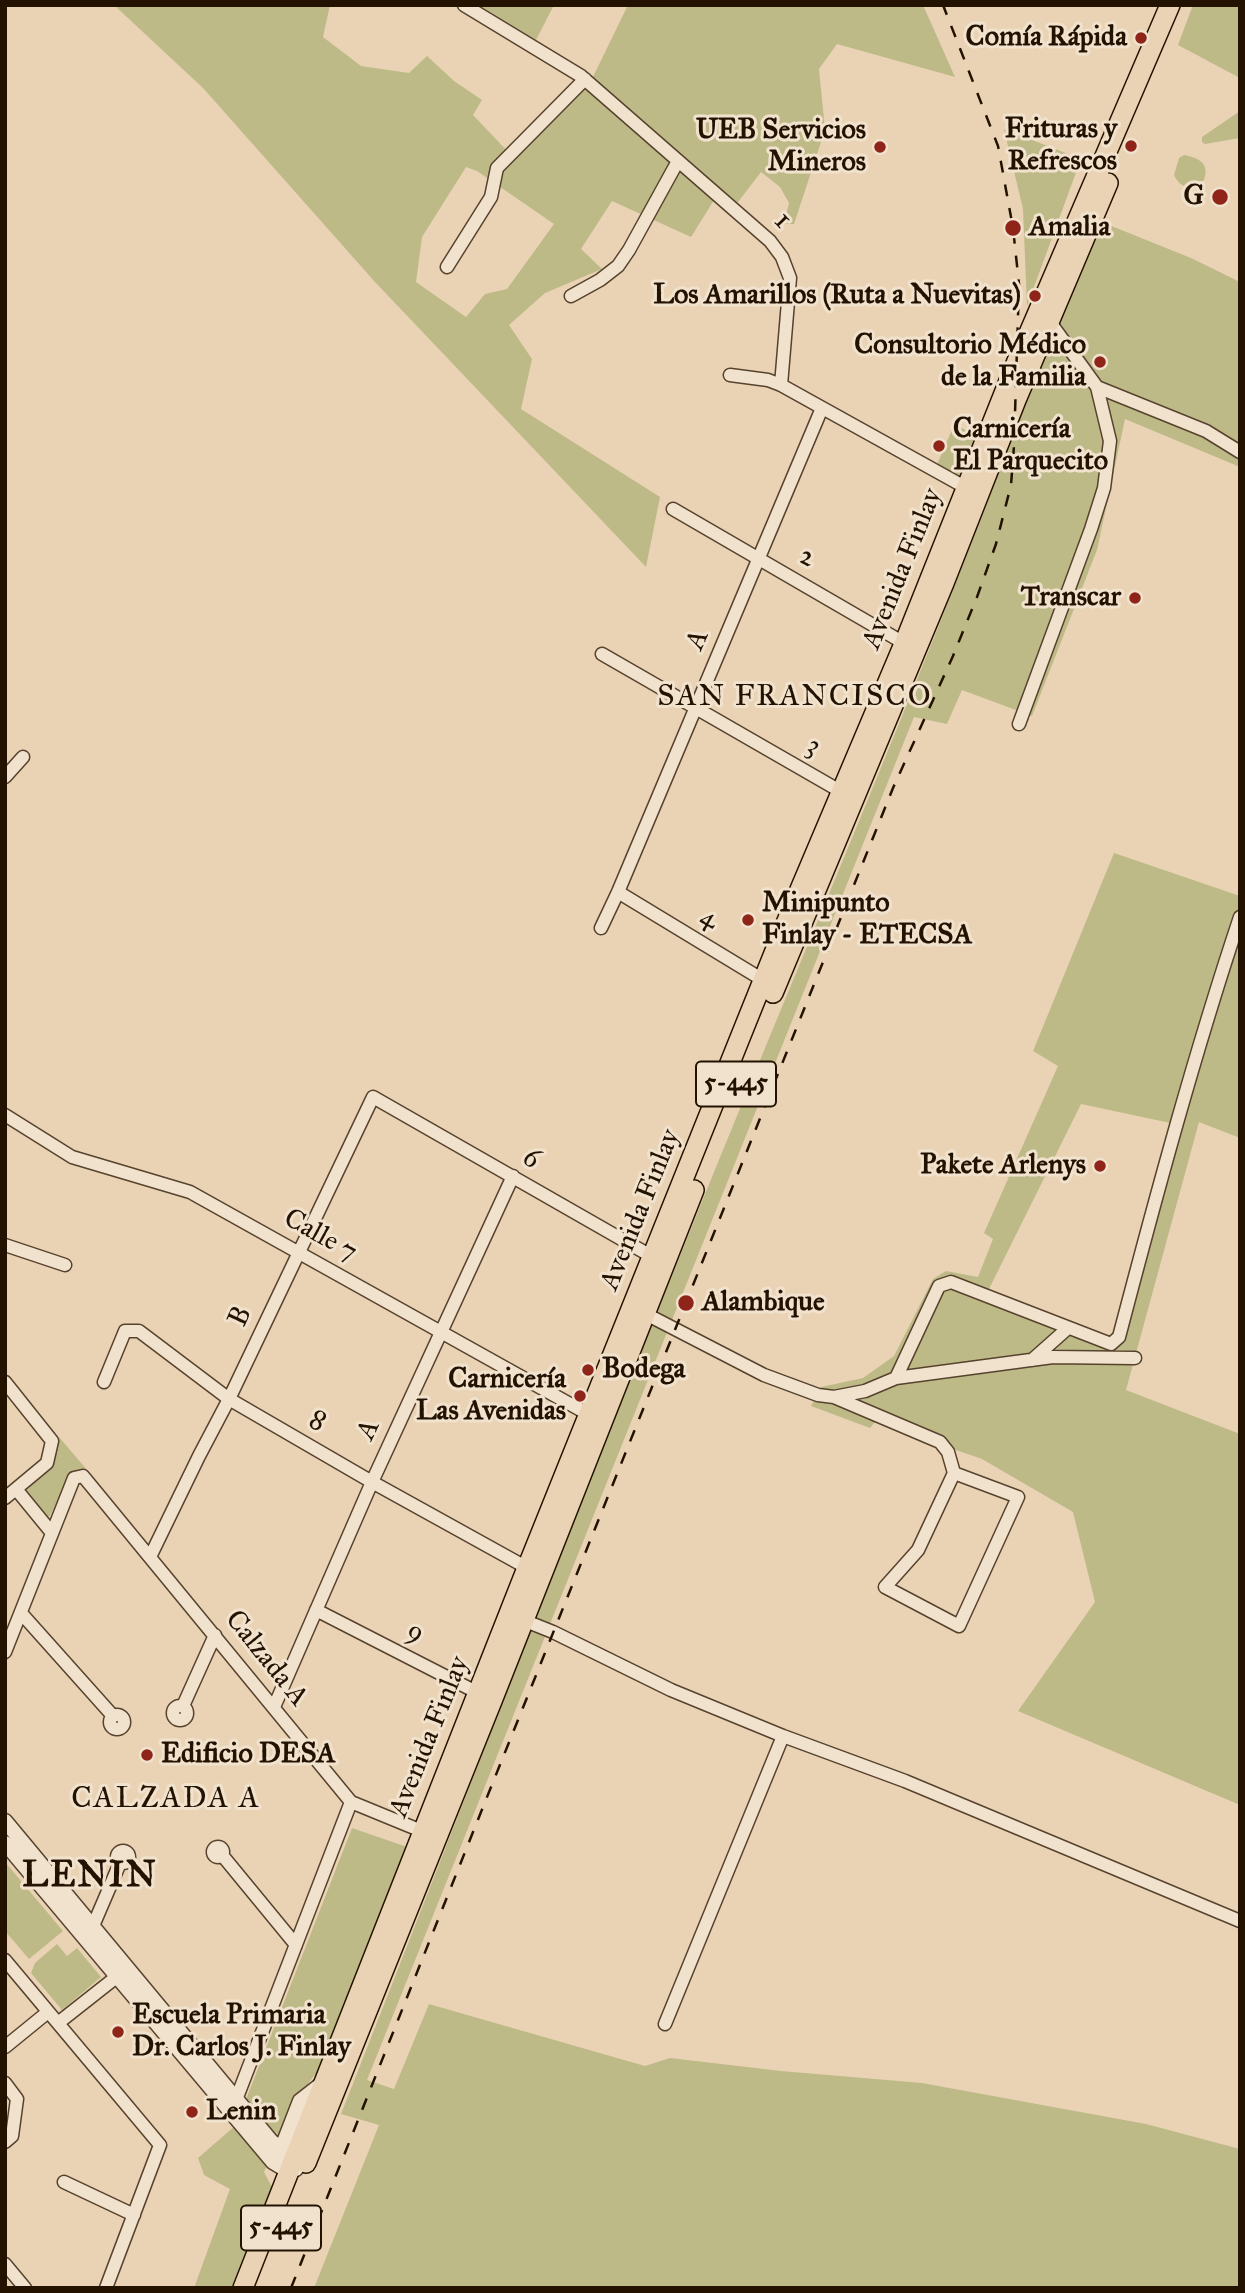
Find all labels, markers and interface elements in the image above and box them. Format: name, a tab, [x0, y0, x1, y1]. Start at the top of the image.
place label: Comía Rápida	[966, 21, 1127, 55]
marker: Comía Rápida	[1133, 30, 1149, 46]
place label: Frituras y Refrescos	[1005, 113, 1117, 179]
place label: UEB Servicios Mineros	[696, 114, 866, 180]
marker: Frituras y Refrescos	[1123, 138, 1139, 154]
marker: UEB Servicios Mineros	[872, 139, 888, 155]
place label: G	[1184, 180, 1204, 214]
marker: G	[1210, 187, 1230, 207]
street label: 1	[766, 205, 798, 237]
place label: Amalia	[1029, 211, 1110, 245]
marker: Amalia	[1003, 218, 1023, 238]
place label: Los Amarillos (Ruta a Nuevitas)	[653, 279, 1021, 313]
marker: Los Amarillos (Ruta a Nuevitas)	[1027, 288, 1043, 304]
place label: Consultorio Médico de la Familia	[854, 329, 1086, 395]
marker: Consultorio Médico de la Familia	[1092, 354, 1108, 370]
place label: Carnicería El Parquecito	[953, 413, 1108, 479]
marker: Carnicería El Parquecito	[931, 438, 947, 454]
street label: Avenida Finlay	[855, 484, 951, 654]
street label: 2	[793, 540, 821, 576]
place label: Transcar	[1021, 581, 1121, 615]
marker: Transcar	[1127, 590, 1143, 606]
street label: A	[679, 625, 717, 655]
district label: SAN FRANCISCO	[659, 680, 931, 716]
street label: 3	[800, 730, 826, 764]
place label: Minipunto Finlay - ETECSA	[762, 887, 972, 953]
street label: 4	[694, 901, 724, 937]
marker: Minipunto Finlay - ETECSA	[740, 912, 756, 928]
road number: 5-445	[696, 1062, 776, 1106]
street label: Avenida Finlay	[593, 1125, 689, 1295]
street label: 6	[516, 1141, 546, 1177]
place label: Pakete Arlenys	[920, 1149, 1086, 1183]
marker: Pakete Arlenys	[1092, 1158, 1108, 1174]
street label: Calle 7	[277, 1202, 363, 1270]
place label: Alambique	[702, 1286, 825, 1320]
marker: Alambique	[676, 1293, 696, 1313]
street label: B	[222, 1302, 260, 1332]
place label: Bodega	[602, 1353, 685, 1387]
marker: Bodega	[580, 1362, 596, 1378]
place label: Carnicería Las Avenidas	[416, 1363, 566, 1429]
marker: Carnicería Las Avenidas	[572, 1388, 588, 1404]
street label: 8	[302, 1404, 332, 1440]
street label: A	[350, 1414, 388, 1446]
street label: Calzada A	[217, 1604, 315, 1714]
street label: 9	[401, 1615, 429, 1651]
street label: Avenida Finlay	[382, 1652, 478, 1822]
place label: Edificio DESA	[161, 1738, 335, 1772]
marker: Edificio DESA	[139, 1747, 155, 1763]
district label: CALZADA A	[72, 1782, 260, 1818]
district label: LENIN	[23, 1856, 157, 1898]
place label: Escuela Primaria Dr. Carlos J. Finlay	[132, 1999, 351, 2065]
marker: Escuela Primaria Dr. Carlos J. Finlay	[110, 2024, 126, 2040]
place label: Lenin	[206, 2095, 276, 2129]
marker: Lenin	[184, 2104, 200, 2120]
road number: 5-445	[241, 2206, 321, 2250]

